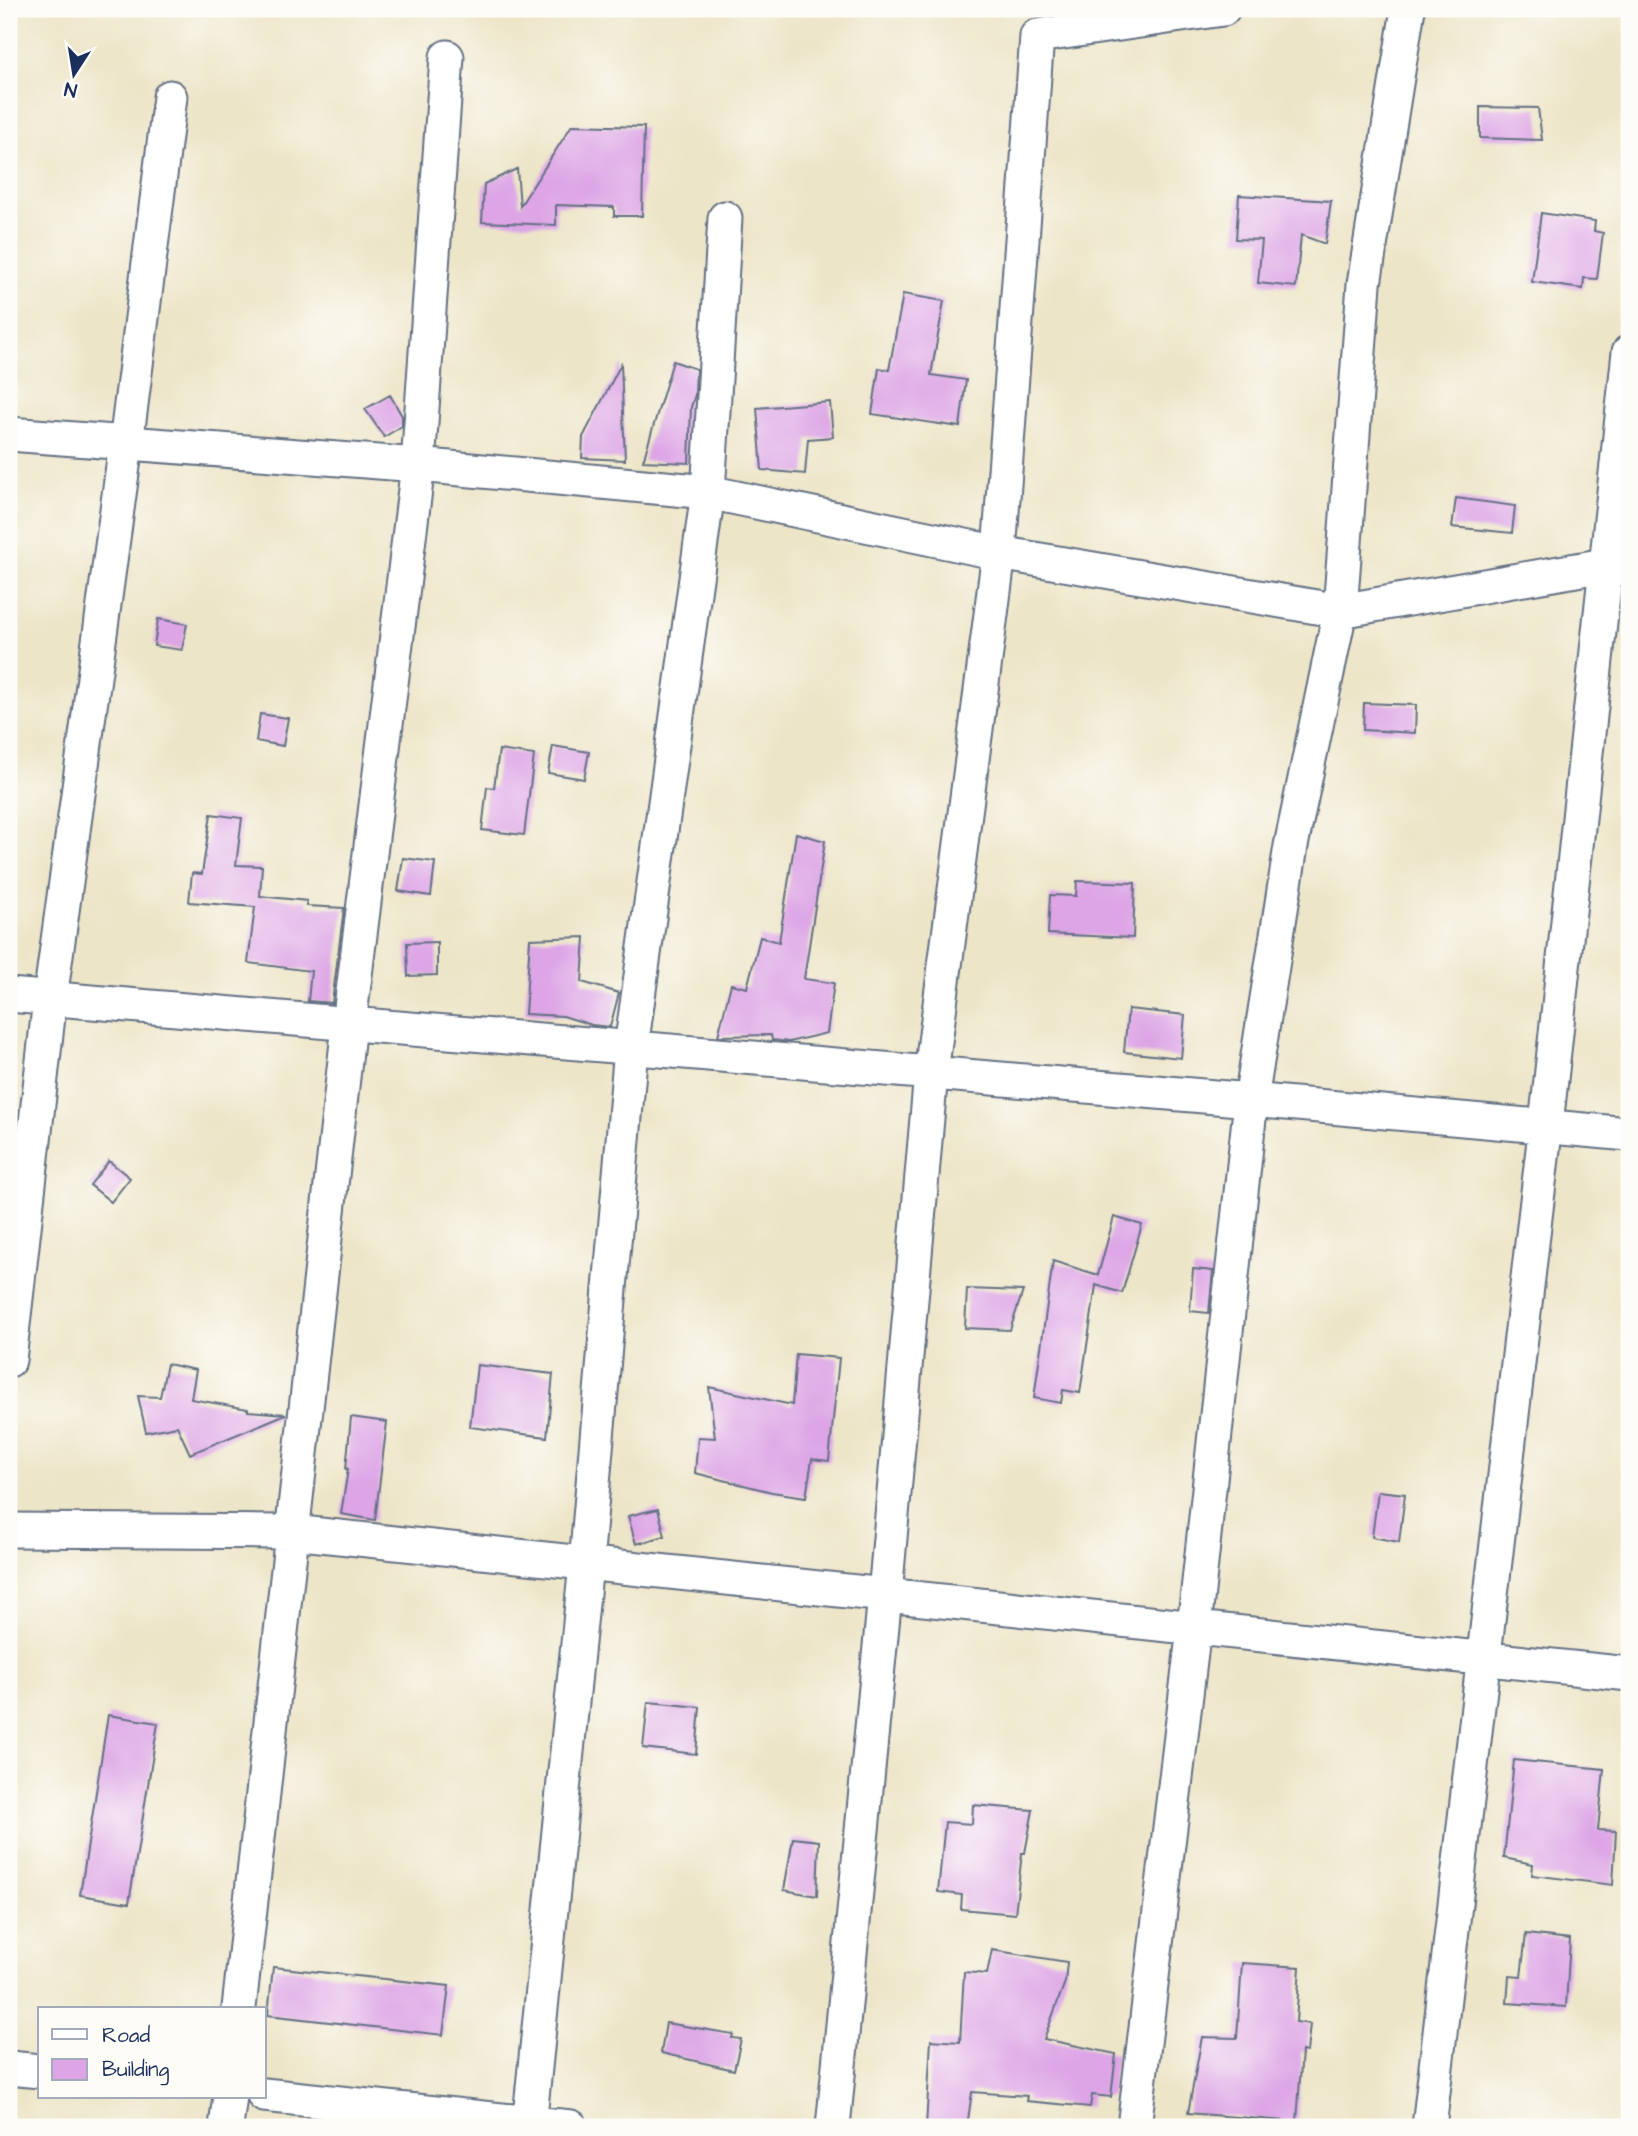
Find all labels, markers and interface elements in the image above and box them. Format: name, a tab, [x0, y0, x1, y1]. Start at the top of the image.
north arrow	[38, 38, 108, 108]
text: N	[62, 75, 79, 104]
legend	[38, 2007, 266, 2098]
text: Road	[102, 2021, 150, 2050]
text: Building	[102, 2055, 170, 2086]

